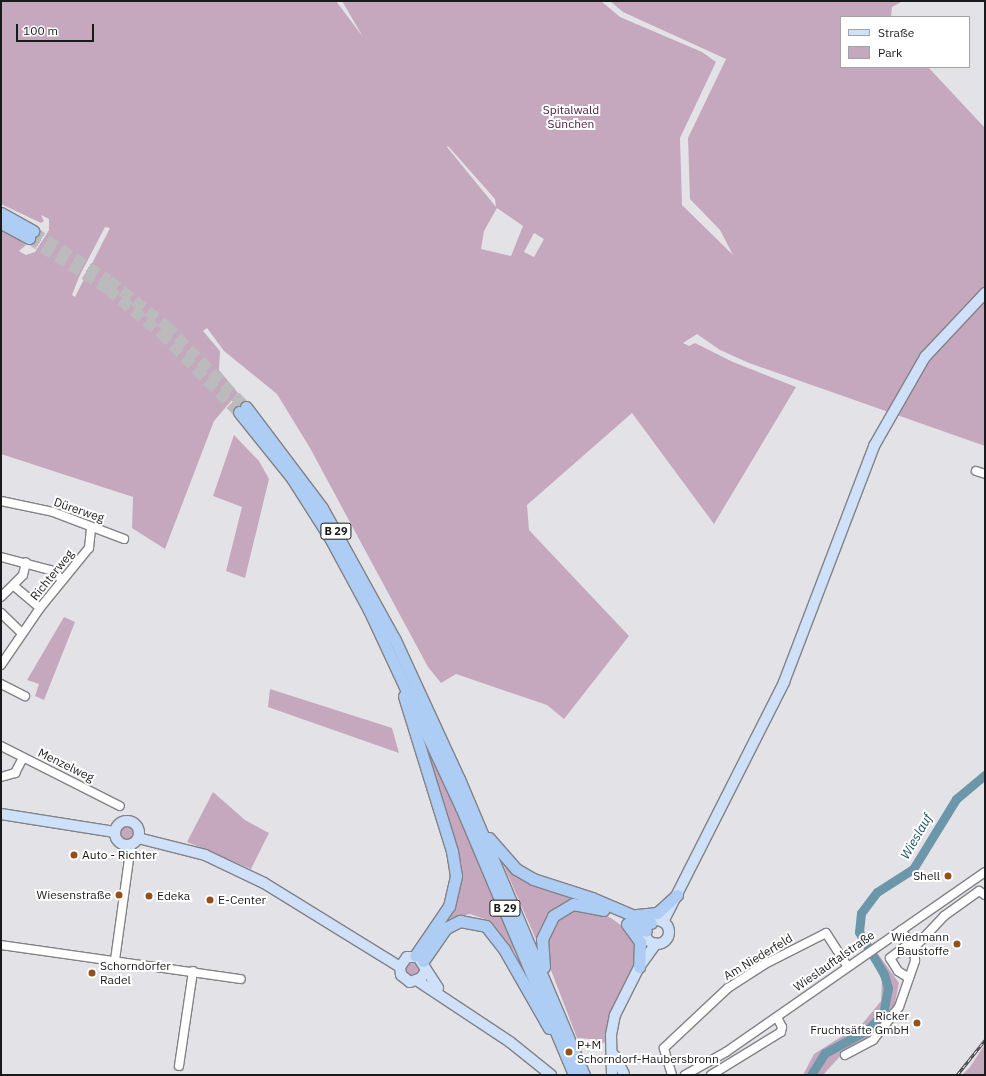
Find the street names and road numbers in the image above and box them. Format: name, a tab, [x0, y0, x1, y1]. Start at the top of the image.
street label: Dürerweg	[52, 495, 106, 525]
road number: B 29	[320, 522, 352, 540]
street label: Richterweg	[27, 547, 77, 603]
street label: Menzelweg	[36, 745, 96, 785]
road number: B 29	[489, 899, 521, 917]
street label: Wieslauftalstraße	[791, 928, 877, 994]
street label: Am Niederfeld	[721, 931, 795, 983]

